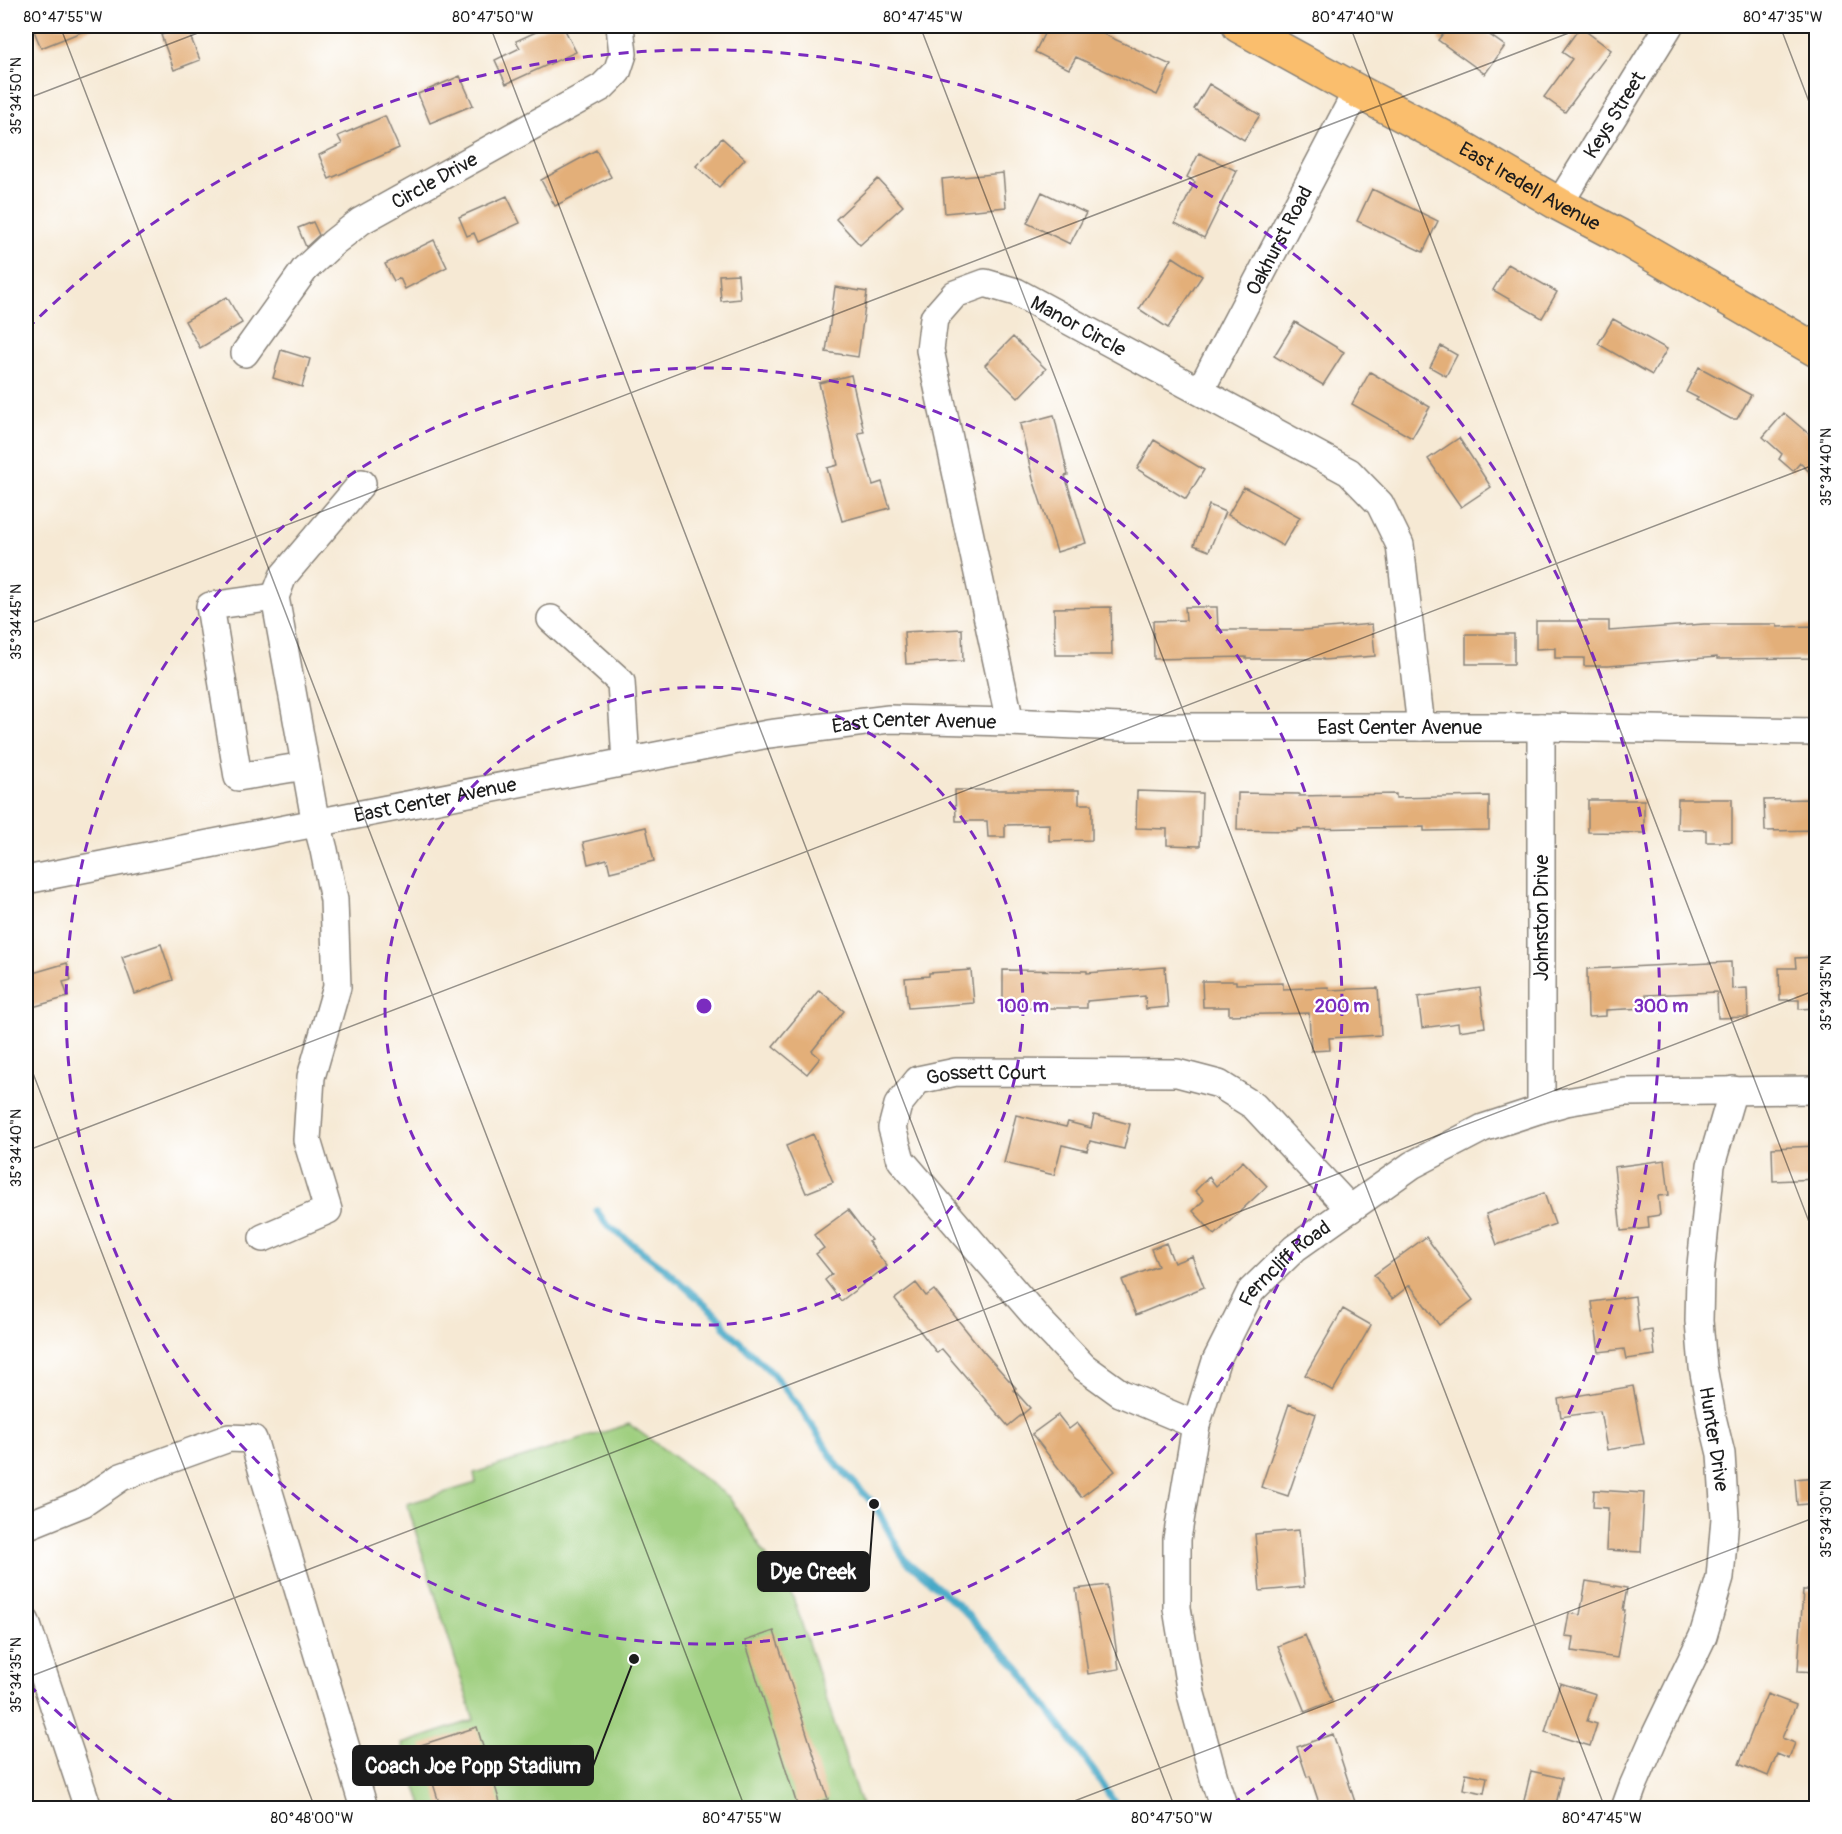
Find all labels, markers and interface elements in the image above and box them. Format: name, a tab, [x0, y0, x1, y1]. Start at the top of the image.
text: 80°47'55"W	[23, 8, 103, 27]
text: 80°47'50"W	[452, 8, 534, 27]
text: 80°47'45"W	[883, 8, 963, 27]
text: 80°47'40"W	[1312, 8, 1394, 27]
text: 80°47'35"W	[1743, 8, 1823, 27]
text: 35°34'50"N	[7, 57, 26, 135]
street label: Keys Street	[1578, 66, 1651, 163]
street label: East Iredell Avenue	[1455, 136, 1605, 236]
street label: Circle Drive	[387, 146, 482, 214]
street label: Oakhurst Road	[1240, 182, 1318, 299]
street label: Manor Circle	[1026, 290, 1131, 362]
text: 35°34'40"N	[1817, 428, 1836, 506]
text: 35°34'45"N	[7, 584, 26, 660]
street label: East Center Avenue	[830, 706, 997, 738]
street label: East Center Avenue	[1317, 715, 1482, 740]
street label: East Center Avenue	[352, 771, 519, 828]
street label: Johnston Drive	[1529, 855, 1554, 981]
text: 35°34'35"N	[1817, 955, 1836, 1031]
text: 100 m	[997, 995, 1049, 1018]
text: 200 m	[1315, 995, 1369, 1018]
text: 300 m	[1634, 995, 1688, 1018]
centre of rings	[694, 996, 714, 1016]
street label: Gossett Court	[924, 1059, 1047, 1090]
text: 35°34'40"N	[7, 1109, 26, 1187]
street label: Ferncliff Road	[1233, 1214, 1335, 1310]
street label: Hunter Drive	[1693, 1385, 1735, 1493]
text: 35°34'30"N	[1817, 1480, 1836, 1558]
callout: Dye Creek	[758, 1552, 869, 1591]
text: Dye Creek	[770, 1559, 856, 1586]
text: 35°34'35"N	[7, 1637, 26, 1713]
callout: Coach Joe Popp Stadium	[353, 1746, 593, 1785]
text: Coach Joe Popp Stadium	[365, 1753, 581, 1780]
text: 80°48'00"W	[271, 1809, 354, 1828]
text: 80°47'55"W	[702, 1809, 782, 1828]
text: 80°47'50"W	[1131, 1809, 1213, 1828]
text: 80°47'45"W	[1562, 1809, 1642, 1828]

